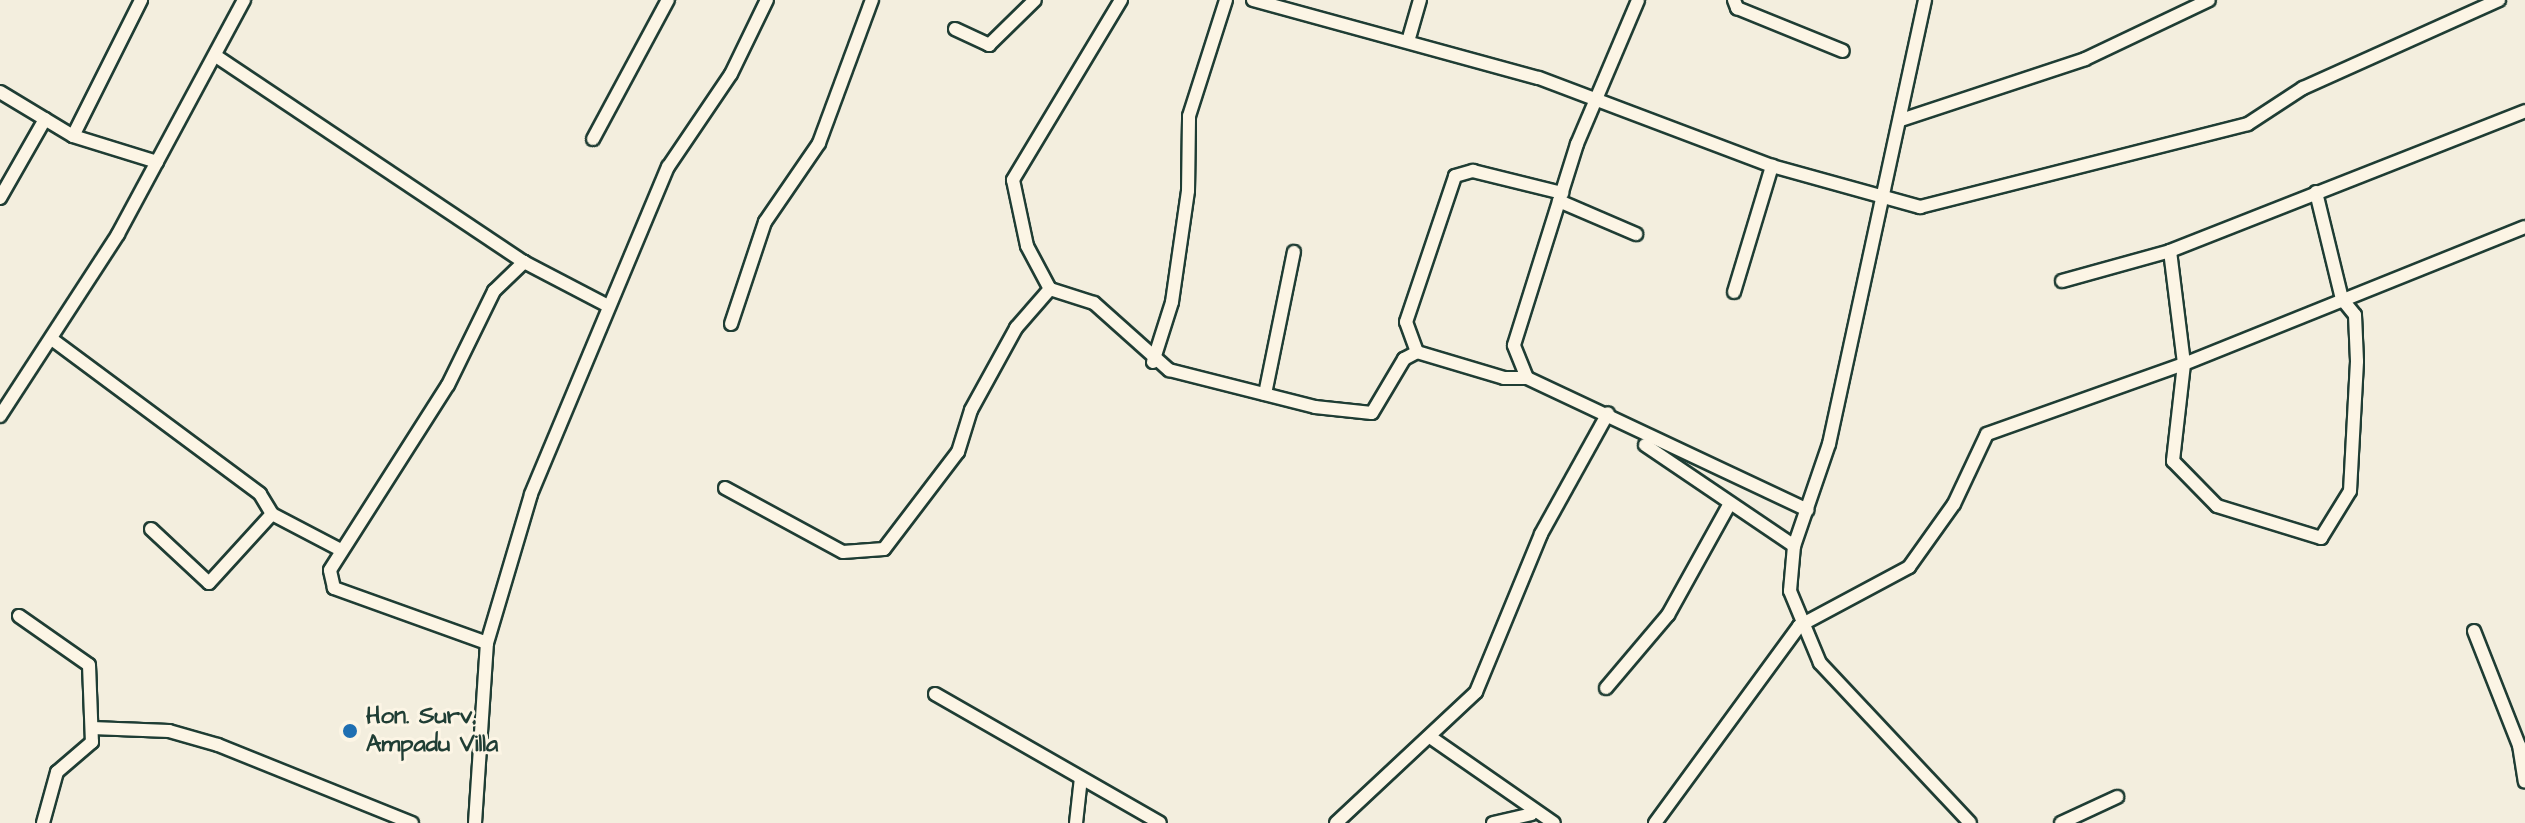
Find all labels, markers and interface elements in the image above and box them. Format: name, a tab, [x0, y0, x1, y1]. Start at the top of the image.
place label: Hon. Surv. Ampadu Villa	[366, 703, 498, 759]
marker: Hon. Surv. Ampadu Villa	[341, 722, 359, 740]

